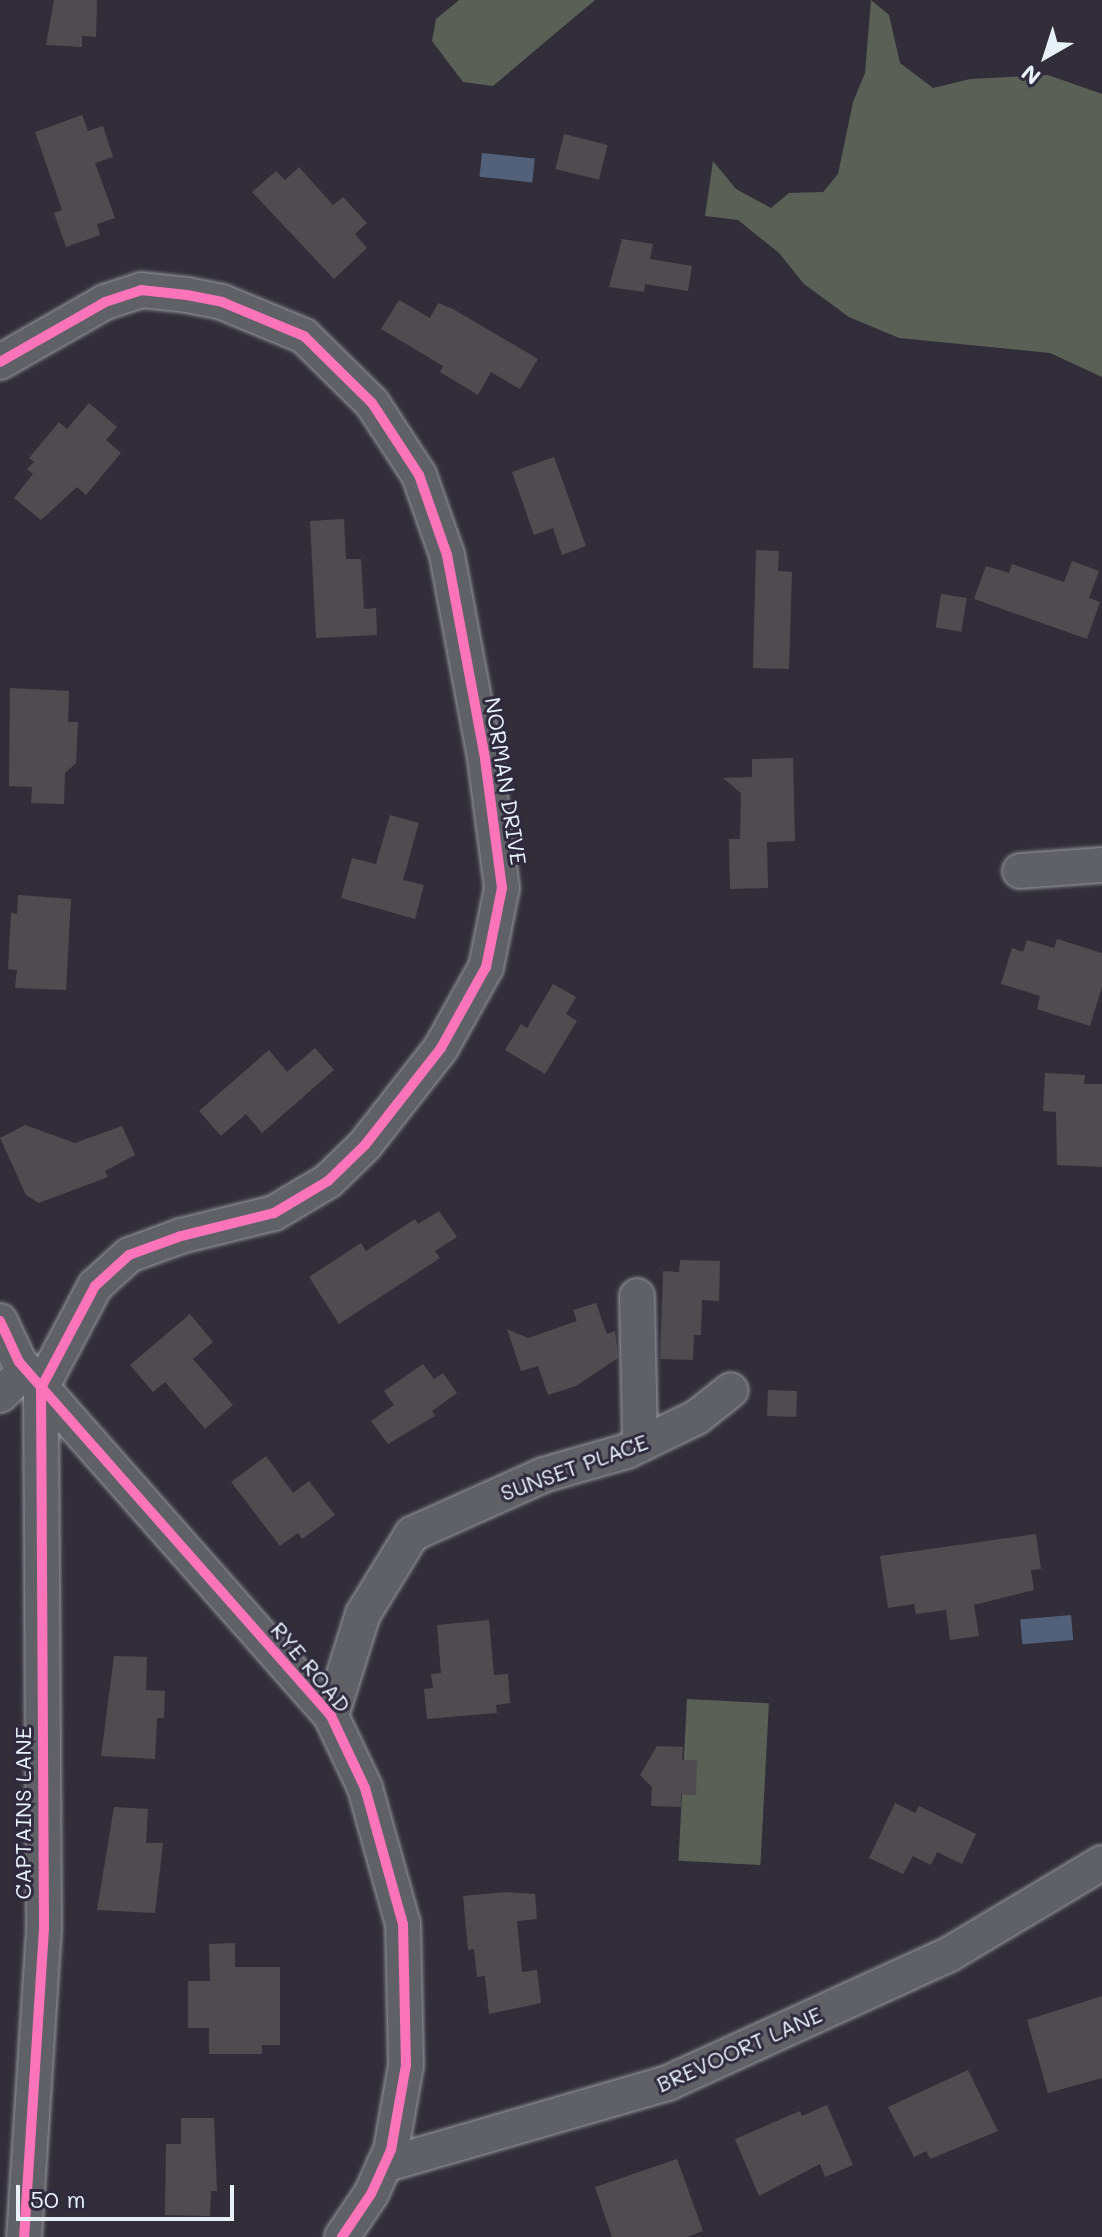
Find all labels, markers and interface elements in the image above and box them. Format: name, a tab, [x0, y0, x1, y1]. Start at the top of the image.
north arrow	[1006, 16, 1086, 96]
text: N	[1015, 59, 1046, 92]
street label: NORMAN DRIVE	[480, 695, 532, 867]
street label: SUNSET PLACE	[497, 1428, 651, 1506]
street label: RYE ROAD	[266, 1616, 356, 1718]
street label: CAPTAINS LANE	[10, 1727, 36, 1899]
street label: BREVOORT LANE	[652, 2001, 826, 2097]
scale bar	[20, 2169, 238, 2219]
text: 50 m	[30, 2183, 86, 2214]

